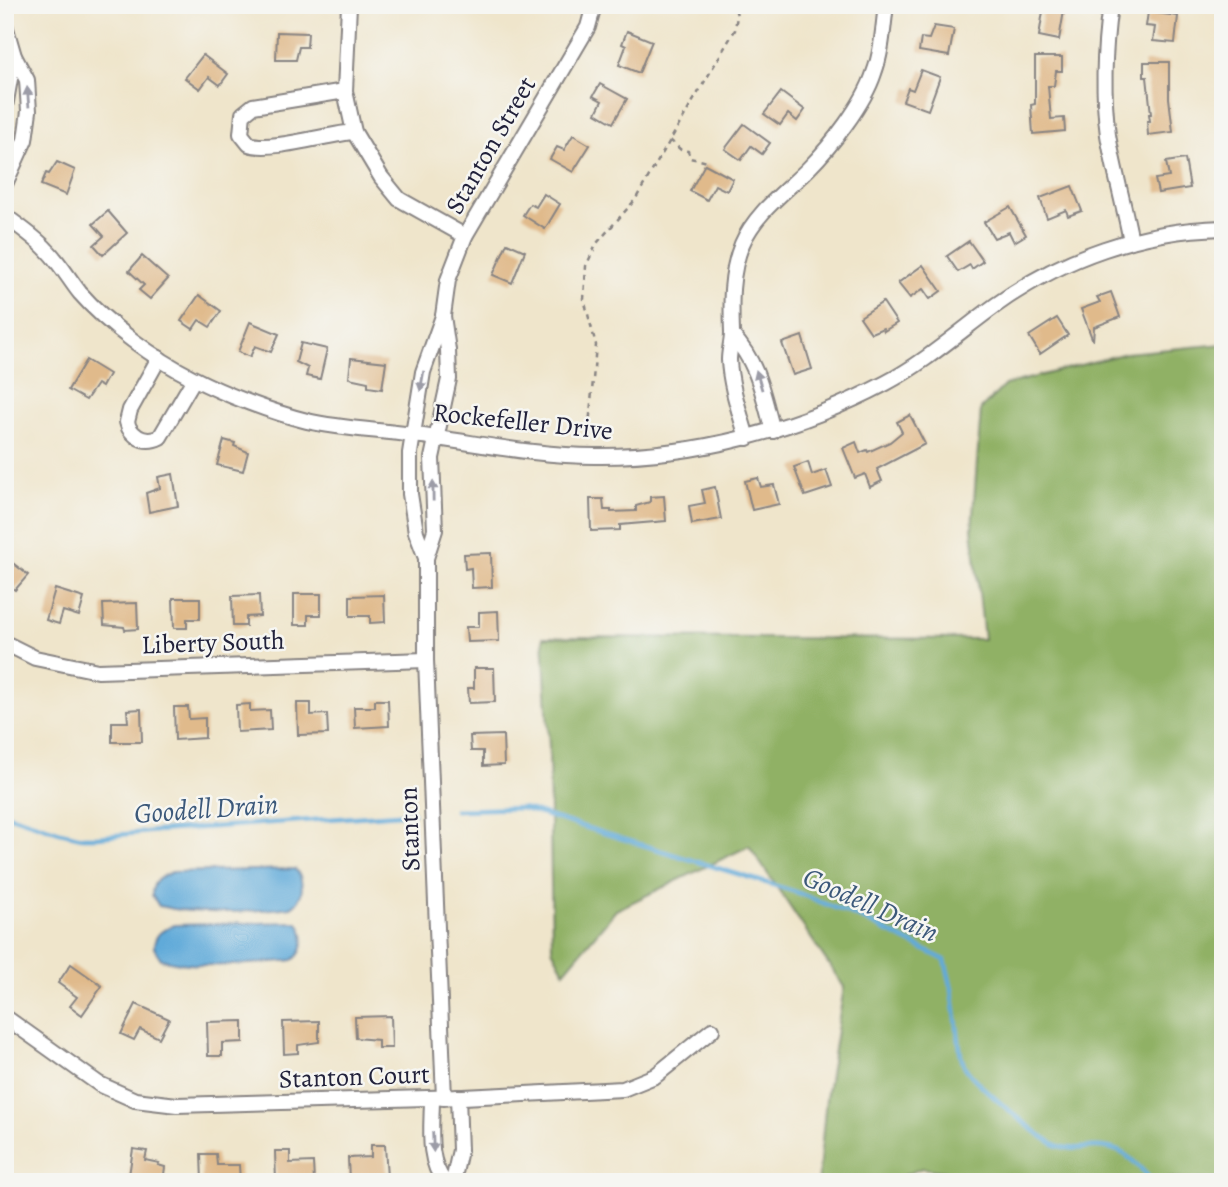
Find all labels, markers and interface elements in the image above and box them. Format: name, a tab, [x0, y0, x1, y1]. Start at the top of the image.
street label: Stanton Street	[437, 70, 544, 221]
one-way arrow	[22, 85, 33, 107]
one-way arrow	[753, 369, 763, 390]
one-way arrow	[416, 370, 427, 392]
street label: Rockefeller Drive	[431, 395, 615, 448]
one-way arrow	[427, 480, 438, 502]
street label: Liberty South	[141, 623, 285, 662]
water label: Goodell Drain	[133, 785, 279, 833]
street label: Stanton	[391, 786, 428, 872]
water label: Goodell Drain	[797, 858, 944, 952]
street label: Stanton Court	[278, 1056, 430, 1097]
one-way arrow	[427, 1131, 438, 1153]

